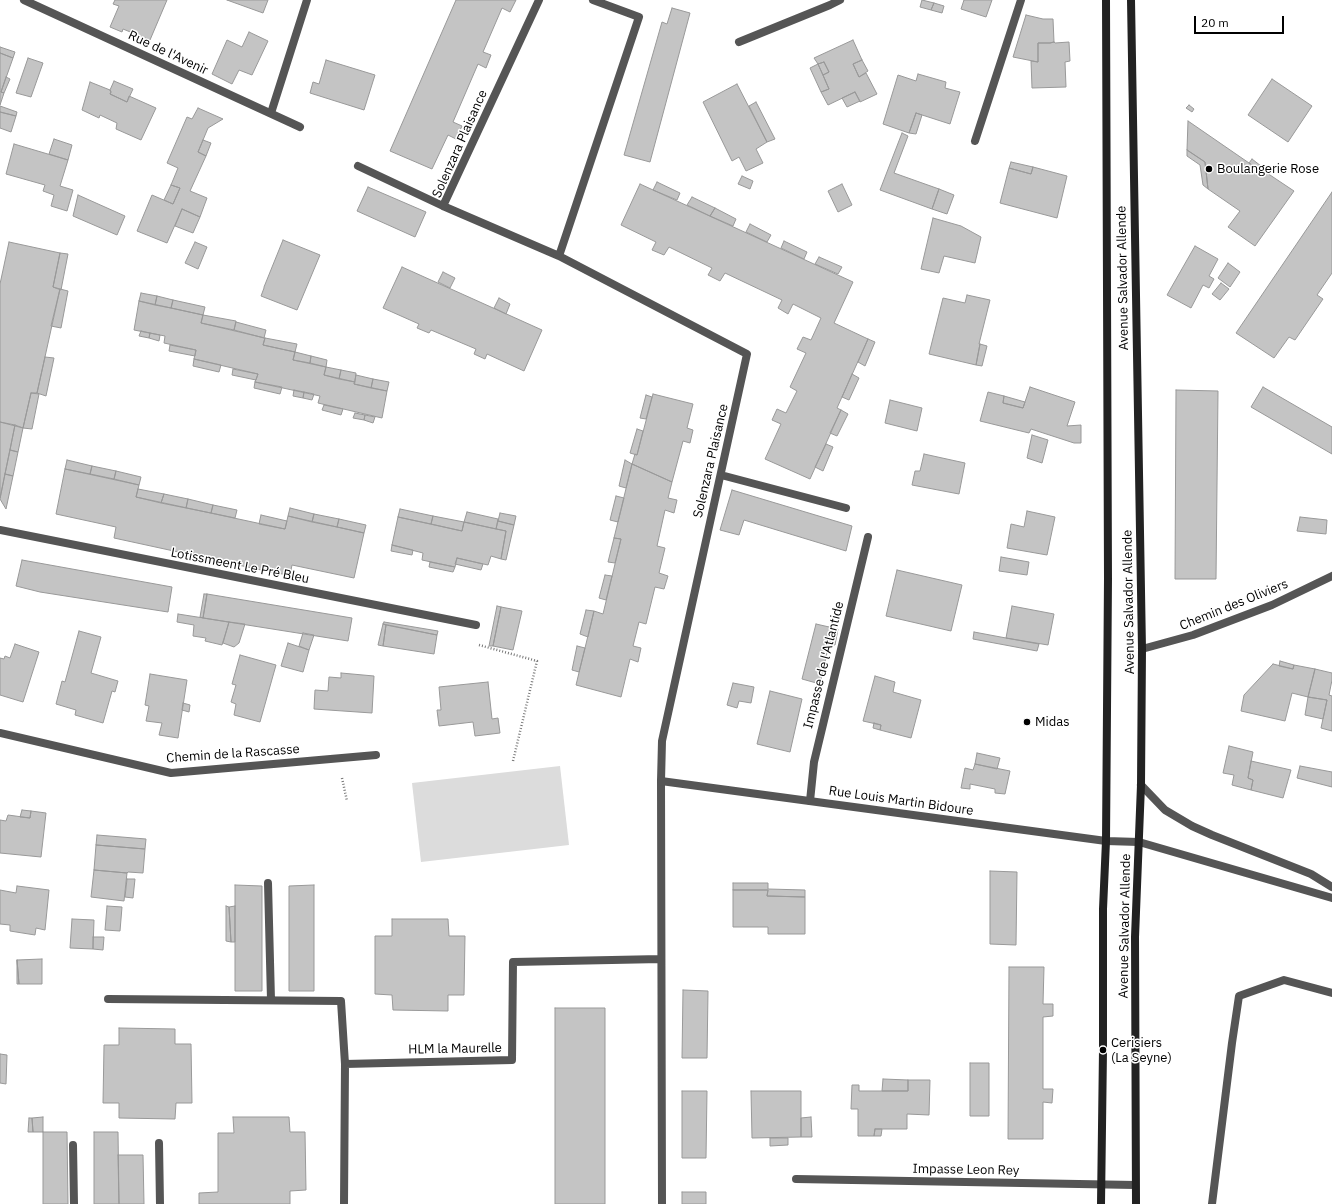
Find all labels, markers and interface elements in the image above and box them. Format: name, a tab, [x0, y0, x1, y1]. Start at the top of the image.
scale bar	[1196, 8, 1286, 34]
text: 20 m	[1201, 15, 1229, 30]
street label: Rue de l'Avenir	[125, 28, 211, 78]
street label: Solenzara Plaisance	[429, 88, 491, 200]
place label: Boulangerie Rose	[1217, 161, 1319, 177]
marker: Boulangerie Rose	[1204, 164, 1214, 174]
street label: Avenue Salvador Allende	[1114, 205, 1132, 351]
street label: Solenzara Plaisance	[690, 403, 732, 519]
street label: Avenue Salvador Allende	[1120, 529, 1138, 675]
street label: Lotissmeent Le Pré Bleu	[170, 545, 310, 587]
street label: Chemin des Oliviers	[1177, 576, 1291, 634]
street label: Impasse de l'Atlantide	[801, 600, 847, 730]
place label: Midas	[1035, 714, 1070, 730]
marker: Midas	[1022, 717, 1032, 727]
street label: Chemin de la Rascasse	[166, 742, 300, 766]
street label: Rue Louis Martin Bidoure	[828, 783, 974, 819]
street label: Avenue Salvador Allende	[1116, 853, 1134, 999]
place label: Cerisiers (La Seyne)	[1111, 1035, 1172, 1066]
street label: HLM la Maurelle	[408, 1040, 502, 1058]
marker: Cerisiers (La Seyne)	[1098, 1045, 1108, 1055]
street label: Impasse Leon Rey	[912, 1161, 1020, 1179]

